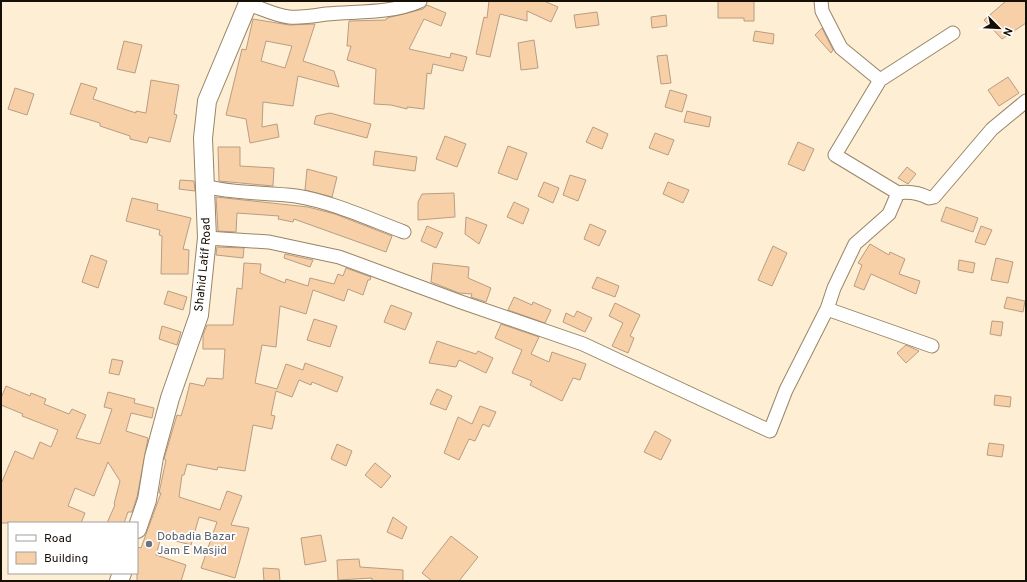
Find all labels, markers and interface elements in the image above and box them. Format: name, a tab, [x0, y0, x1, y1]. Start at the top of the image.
north arrow	[979, 8, 1019, 48]
text: N	[999, 25, 1015, 38]
street label: Shahid Latif Road	[191, 217, 215, 312]
legend	[8, 522, 138, 574]
place label: Dobadia Bazar Jam E Masjid	[157, 529, 236, 559]
text: Road	[44, 531, 72, 547]
marker: Dobadia Bazar Jam E Masjid	[144, 539, 154, 549]
text: Building	[44, 551, 88, 567]

